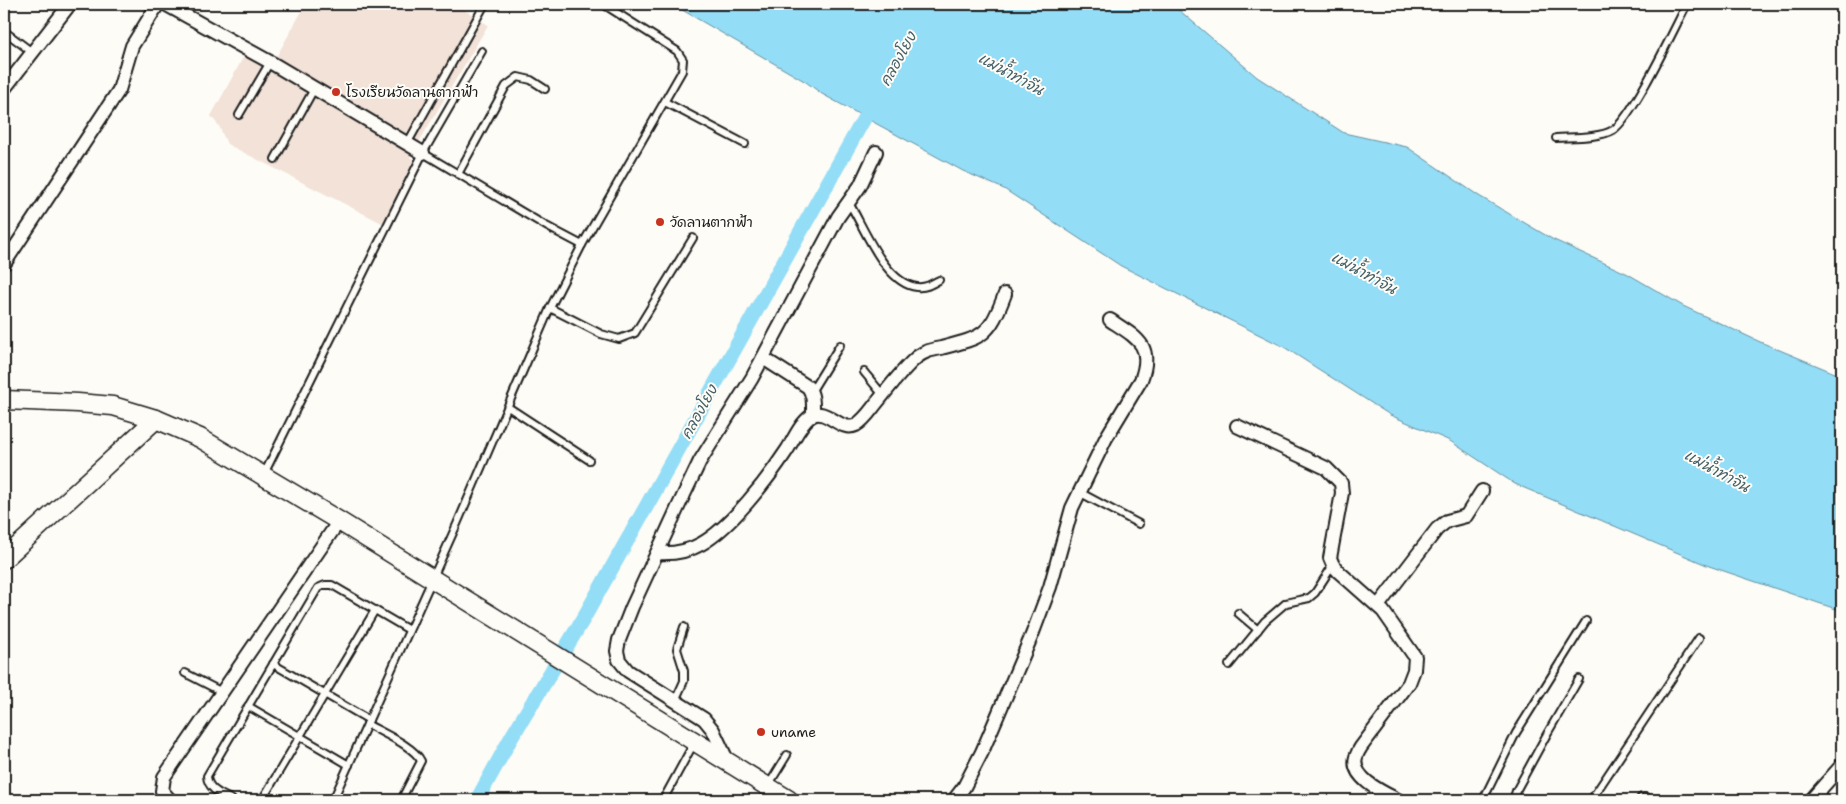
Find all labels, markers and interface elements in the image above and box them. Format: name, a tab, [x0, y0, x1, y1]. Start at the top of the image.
water label: คลองโยง	[875, 27, 922, 90]
water label: แม่น้ำท่าจีน	[975, 44, 1050, 101]
place label: โรงเรียนวัดลานตากฟ้า	[346, 83, 478, 101]
marker: โรงเรียนวัดลานตากฟ้า	[330, 86, 342, 98]
place label: วัดลานตากฟ้า	[670, 213, 753, 231]
marker: วัดลานตากฟ้า	[654, 216, 666, 228]
water label: แม่น้ำท่าจีน	[1328, 243, 1403, 300]
water label: คลองโยง	[676, 380, 723, 443]
water label: แม่น้ำท่าจีน	[1681, 441, 1756, 498]
place label: uname	[771, 723, 816, 741]
marker: uname	[755, 726, 767, 738]

